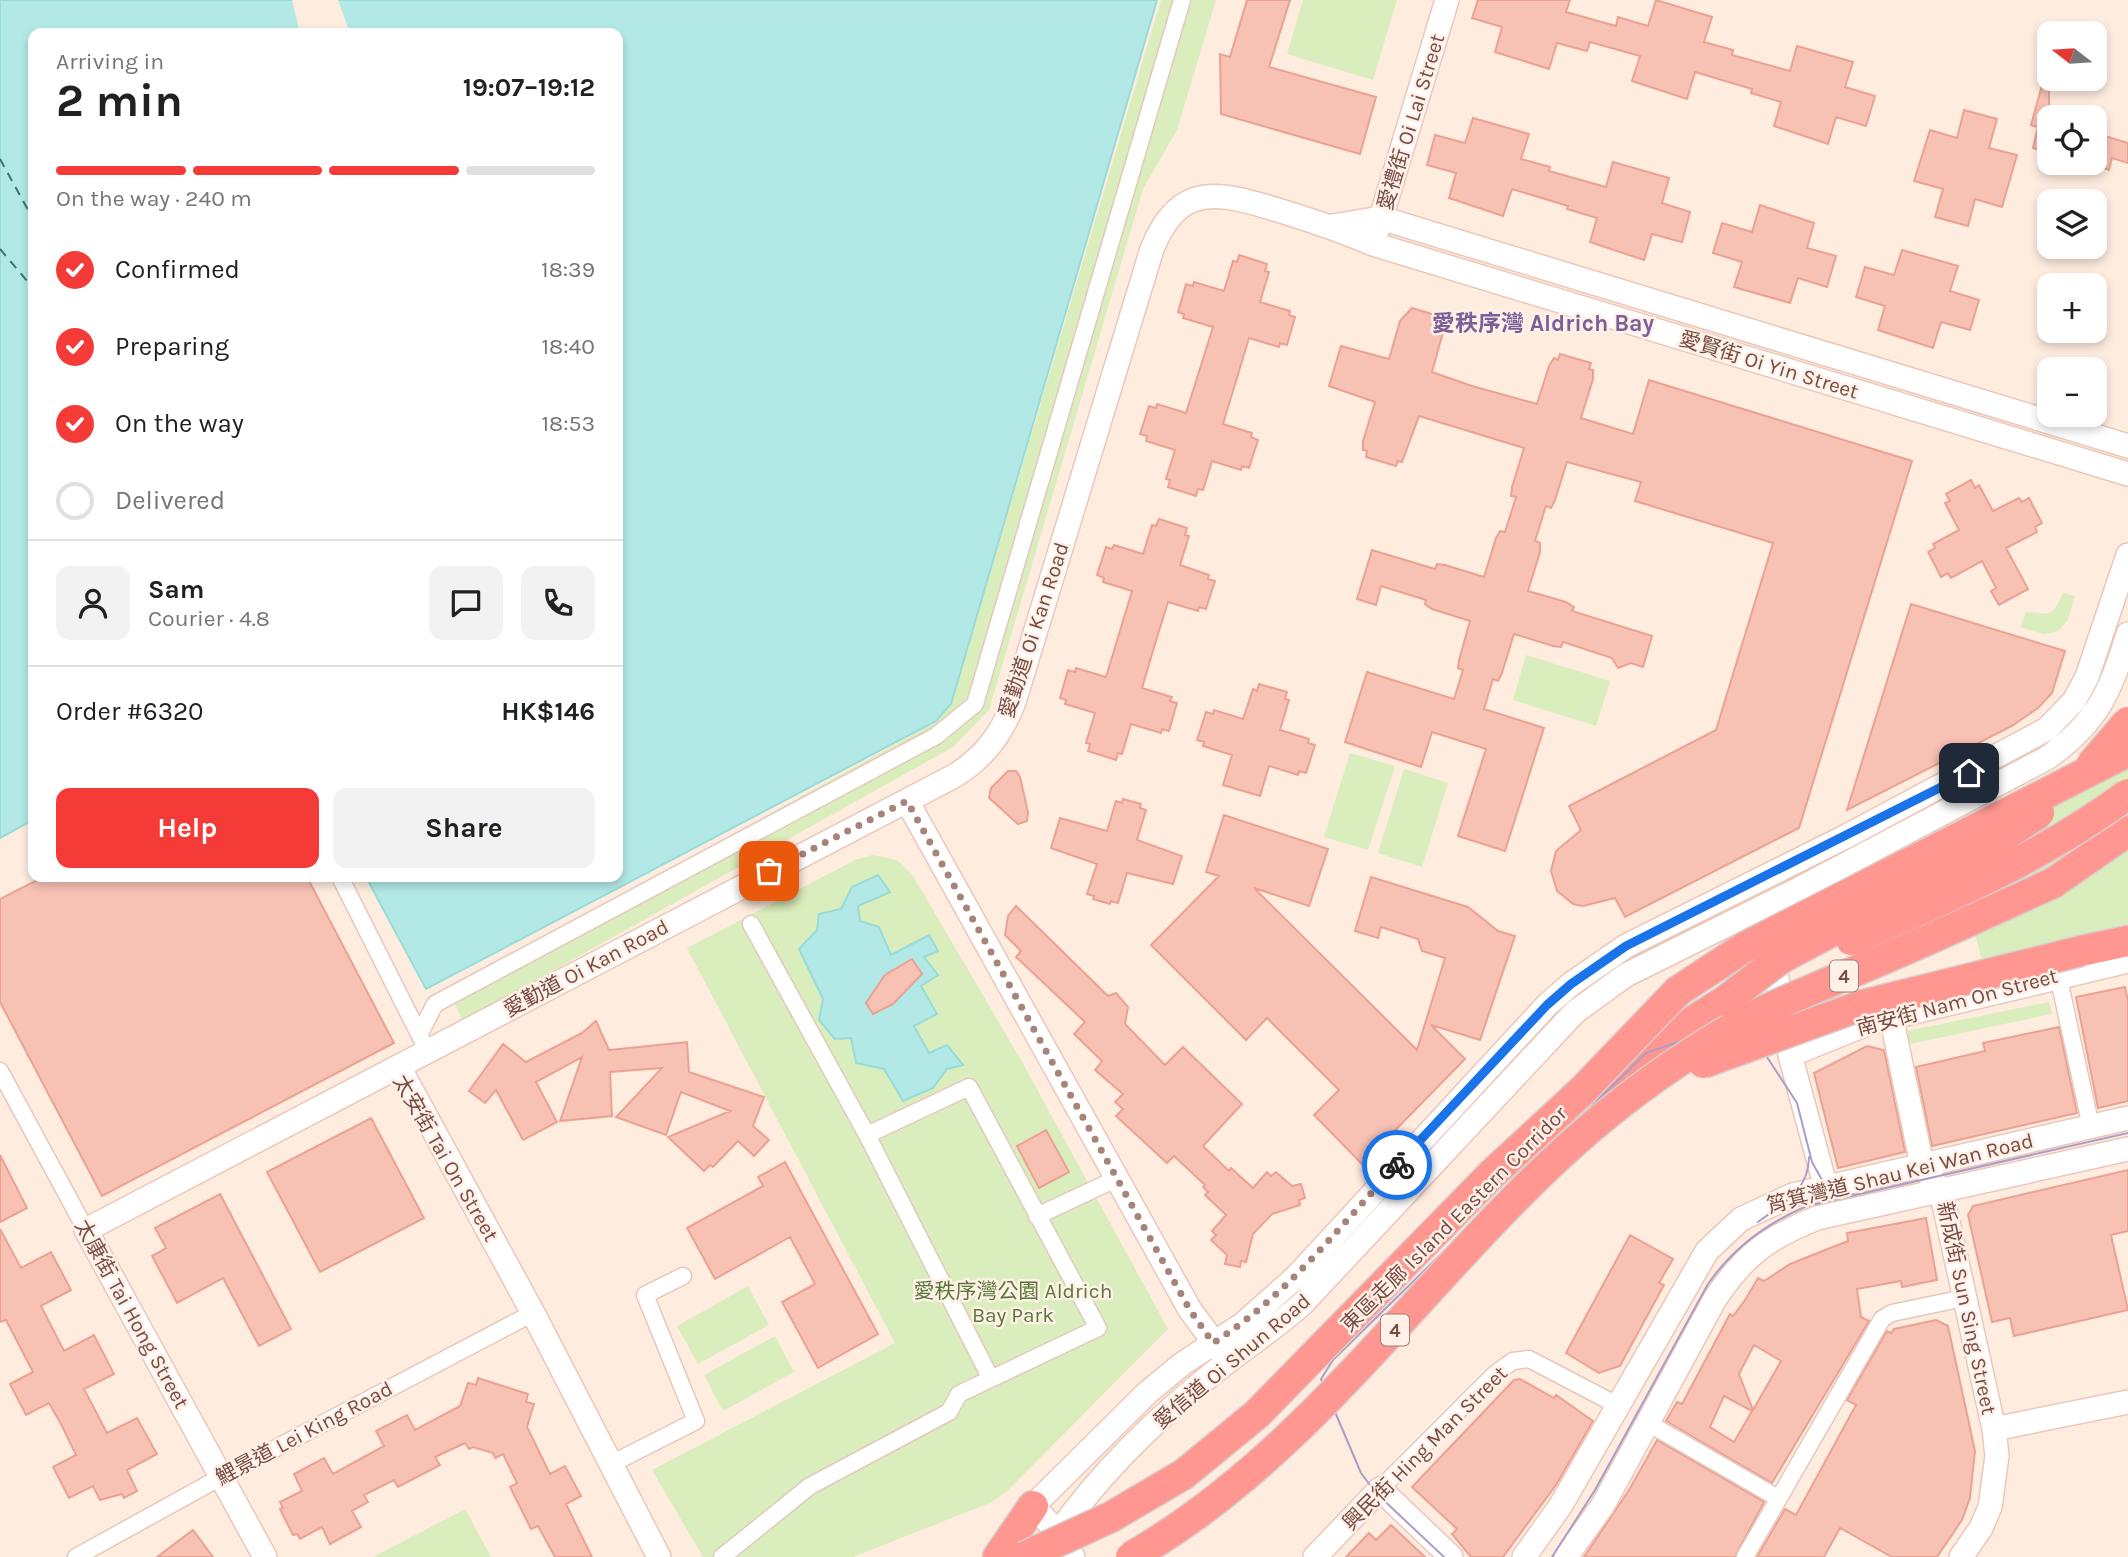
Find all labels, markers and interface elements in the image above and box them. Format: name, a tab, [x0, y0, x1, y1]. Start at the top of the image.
north arrow	[2037, 21, 2107, 91]
map controls	[2037, 21, 2107, 427]
street label: 愛禮街 Oi Lai Street	[1373, 31, 1449, 213]
text: Arriving in	[56, 48, 164, 75]
text: 19:07–19:12	[463, 72, 595, 103]
text: 2 min	[56, 74, 183, 128]
button: locate	[2037, 105, 2107, 175]
text: On the way · 240 m	[56, 185, 252, 212]
button: layers	[2037, 189, 2107, 259]
icon: check	[56, 251, 94, 289]
text: Confirmed	[115, 254, 240, 285]
text: 18:39	[541, 256, 595, 283]
button: +	[2037, 273, 2107, 343]
district label: 愛秩序灣 Aldrich Bay	[1432, 310, 1655, 337]
street label: 愛賢街 Oi Yin Street	[1677, 326, 1861, 404]
icon: check	[56, 328, 94, 366]
text: Preparing	[115, 331, 229, 362]
text: 18:40	[541, 333, 595, 360]
button: −	[2037, 357, 2107, 427]
icon: check	[56, 405, 94, 443]
text: On the way	[115, 408, 244, 439]
text: 18:53	[541, 410, 595, 437]
text: Delivered	[115, 485, 225, 516]
street label: 愛勤道 Oi Kan Road	[994, 539, 1074, 721]
button: person	[56, 566, 130, 640]
button: chat	[429, 566, 503, 640]
button: phone	[521, 566, 595, 640]
text: Sam	[148, 574, 204, 605]
text: Courier · 4.8	[148, 605, 270, 632]
text: Order #6320	[56, 696, 204, 727]
text: HK$146	[501, 696, 595, 727]
pin	[1939, 743, 1999, 803]
icon: home	[1950, 754, 1988, 792]
button: Help	[56, 788, 319, 868]
button: Share	[333, 788, 595, 868]
pin	[739, 841, 799, 901]
icon: bag	[750, 852, 788, 890]
street label: 愛勤道 Oi Kan Road	[500, 914, 672, 1022]
road number: 4	[1830, 960, 1858, 992]
street label: 南安街 Nam On Street	[1854, 964, 2060, 1040]
street label: 太安街 Tai On Street	[389, 1070, 504, 1246]
street label: 東區走廊 Island Eastern Corridor	[1336, 1101, 1572, 1337]
street label: 筲箕灣道 Shau Kei Wan Road	[1764, 1128, 2036, 1218]
courier	[1362, 1130, 1432, 1200]
icon: bike	[1378, 1146, 1416, 1184]
street label: 新成街 Sun Sing Street	[1933, 1199, 2001, 1417]
street label: 太康街 Tai Hong Street	[70, 1215, 194, 1413]
park label: 愛秩序灣公園 Aldrich Bay Park	[914, 1279, 1112, 1327]
street label: 愛信道 Oi Shun Road	[1149, 1289, 1315, 1433]
road number: 4	[1381, 1314, 1409, 1346]
street label: 興民街 Hing Man Street	[1338, 1361, 1512, 1535]
street label: 鯉景道 Lei King Road	[212, 1376, 396, 1490]

